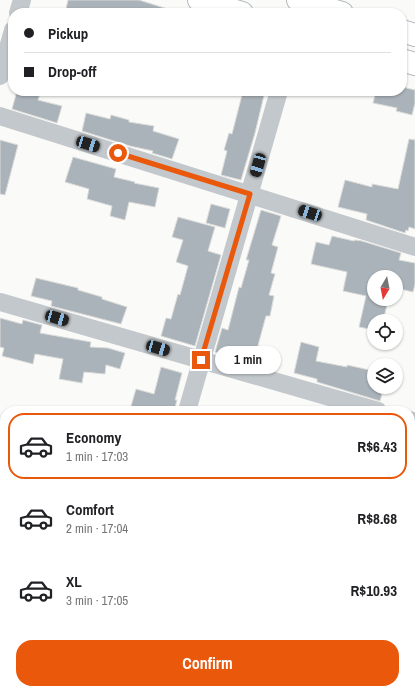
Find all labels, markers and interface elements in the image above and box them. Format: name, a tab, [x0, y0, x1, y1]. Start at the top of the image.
text: Pickup	[48, 23, 88, 44]
text: Drop-off	[48, 61, 97, 82]
car	[75, 135, 101, 153]
route start	[109, 144, 127, 162]
car	[249, 152, 267, 178]
car	[297, 204, 323, 222]
north arrow	[367, 270, 403, 306]
map controls	[367, 270, 403, 394]
car	[44, 309, 70, 327]
button: locate	[367, 314, 403, 350]
car	[145, 339, 171, 357]
callout: 1 min	[215, 346, 281, 374]
route end	[192, 351, 210, 369]
text: 1 min	[234, 351, 262, 368]
button: layers	[367, 358, 403, 394]
text: Economy	[66, 427, 121, 448]
icon: car	[18, 428, 54, 464]
text: R$6.43	[357, 436, 397, 457]
text: 1 min · 17:03	[66, 448, 128, 465]
text: Comfort	[66, 499, 114, 520]
icon: car	[18, 500, 54, 536]
text: R$8.68	[357, 508, 397, 529]
text: 2 min · 17:04	[66, 520, 128, 537]
text: XL	[66, 571, 82, 592]
icon: car	[18, 572, 54, 608]
text: R$10.93	[350, 580, 397, 601]
text: 3 min · 17:05	[66, 592, 128, 609]
button: Confirm	[16, 640, 399, 686]

